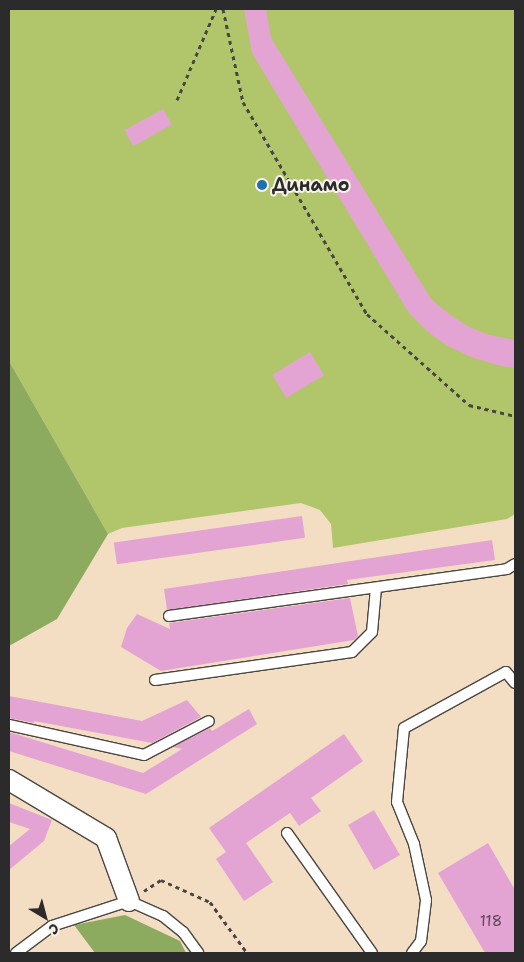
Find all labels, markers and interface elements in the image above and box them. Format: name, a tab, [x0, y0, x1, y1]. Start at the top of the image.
place label: Динамо	[272, 174, 349, 196]
marker: Динамо	[256, 179, 268, 191]
north arrow	[20, 892, 70, 942]
house number: 118	[480, 913, 502, 931]
text: С	[45, 919, 63, 939]

